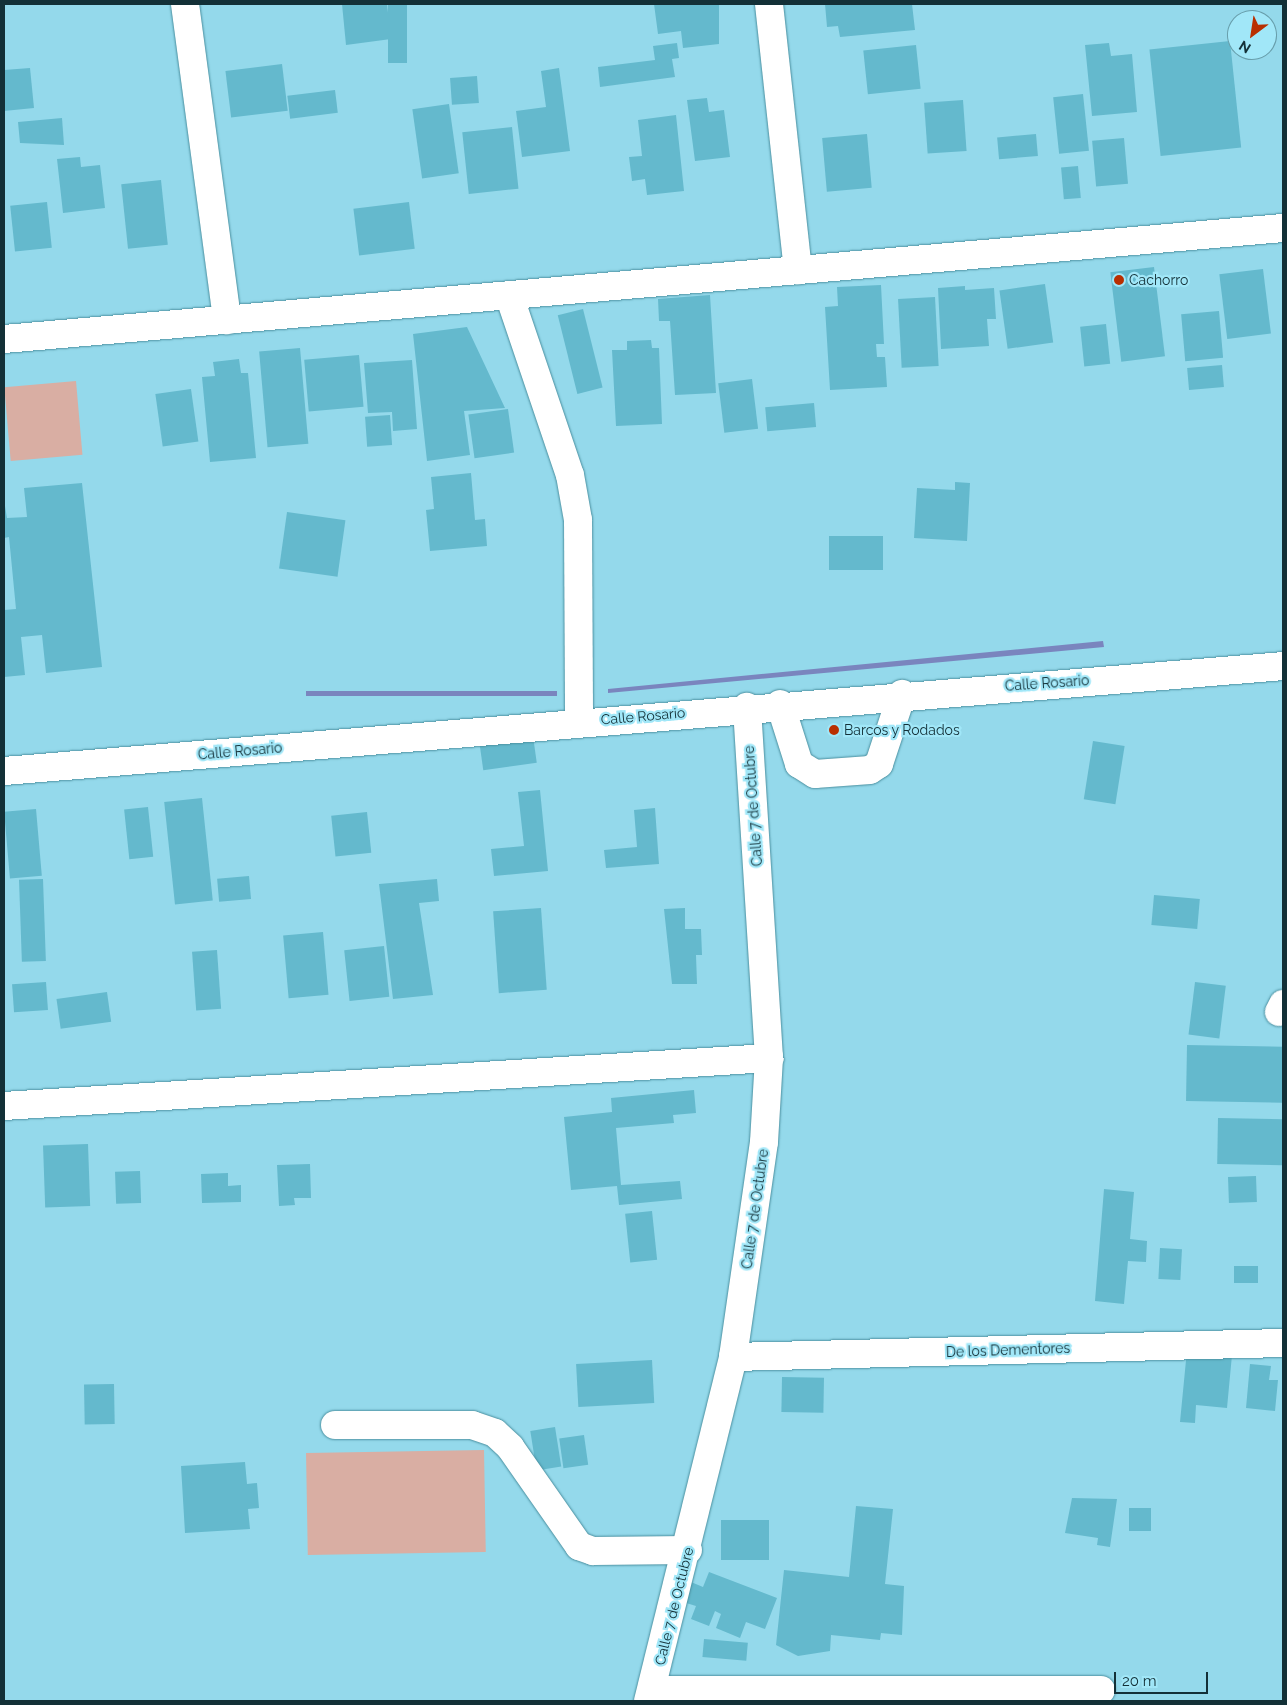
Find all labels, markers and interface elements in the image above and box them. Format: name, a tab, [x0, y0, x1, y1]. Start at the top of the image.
north arrow	[1227, 10, 1277, 60]
text: N	[1236, 37, 1253, 57]
place label: Cachorro	[1129, 272, 1188, 288]
marker: Cachorro	[1113, 274, 1125, 286]
street label: Calle Rosario	[1004, 672, 1090, 694]
street label: Calle Rosario	[600, 704, 686, 728]
place label: Barcos y Rodados	[844, 722, 960, 738]
marker: Barcos y Rodados	[828, 724, 840, 736]
street label: Calle Rosario	[197, 739, 283, 763]
street label: Calle 7 de Octubre	[740, 745, 766, 867]
street label: Calle 7 de Octubre	[738, 1148, 772, 1270]
street label: De los Dementores	[946, 1339, 1070, 1361]
street label: Calle 7 de Octubre	[651, 1545, 697, 1667]
scale bar	[1117, 1662, 1211, 1694]
text: 20 m	[1122, 1672, 1157, 1690]

